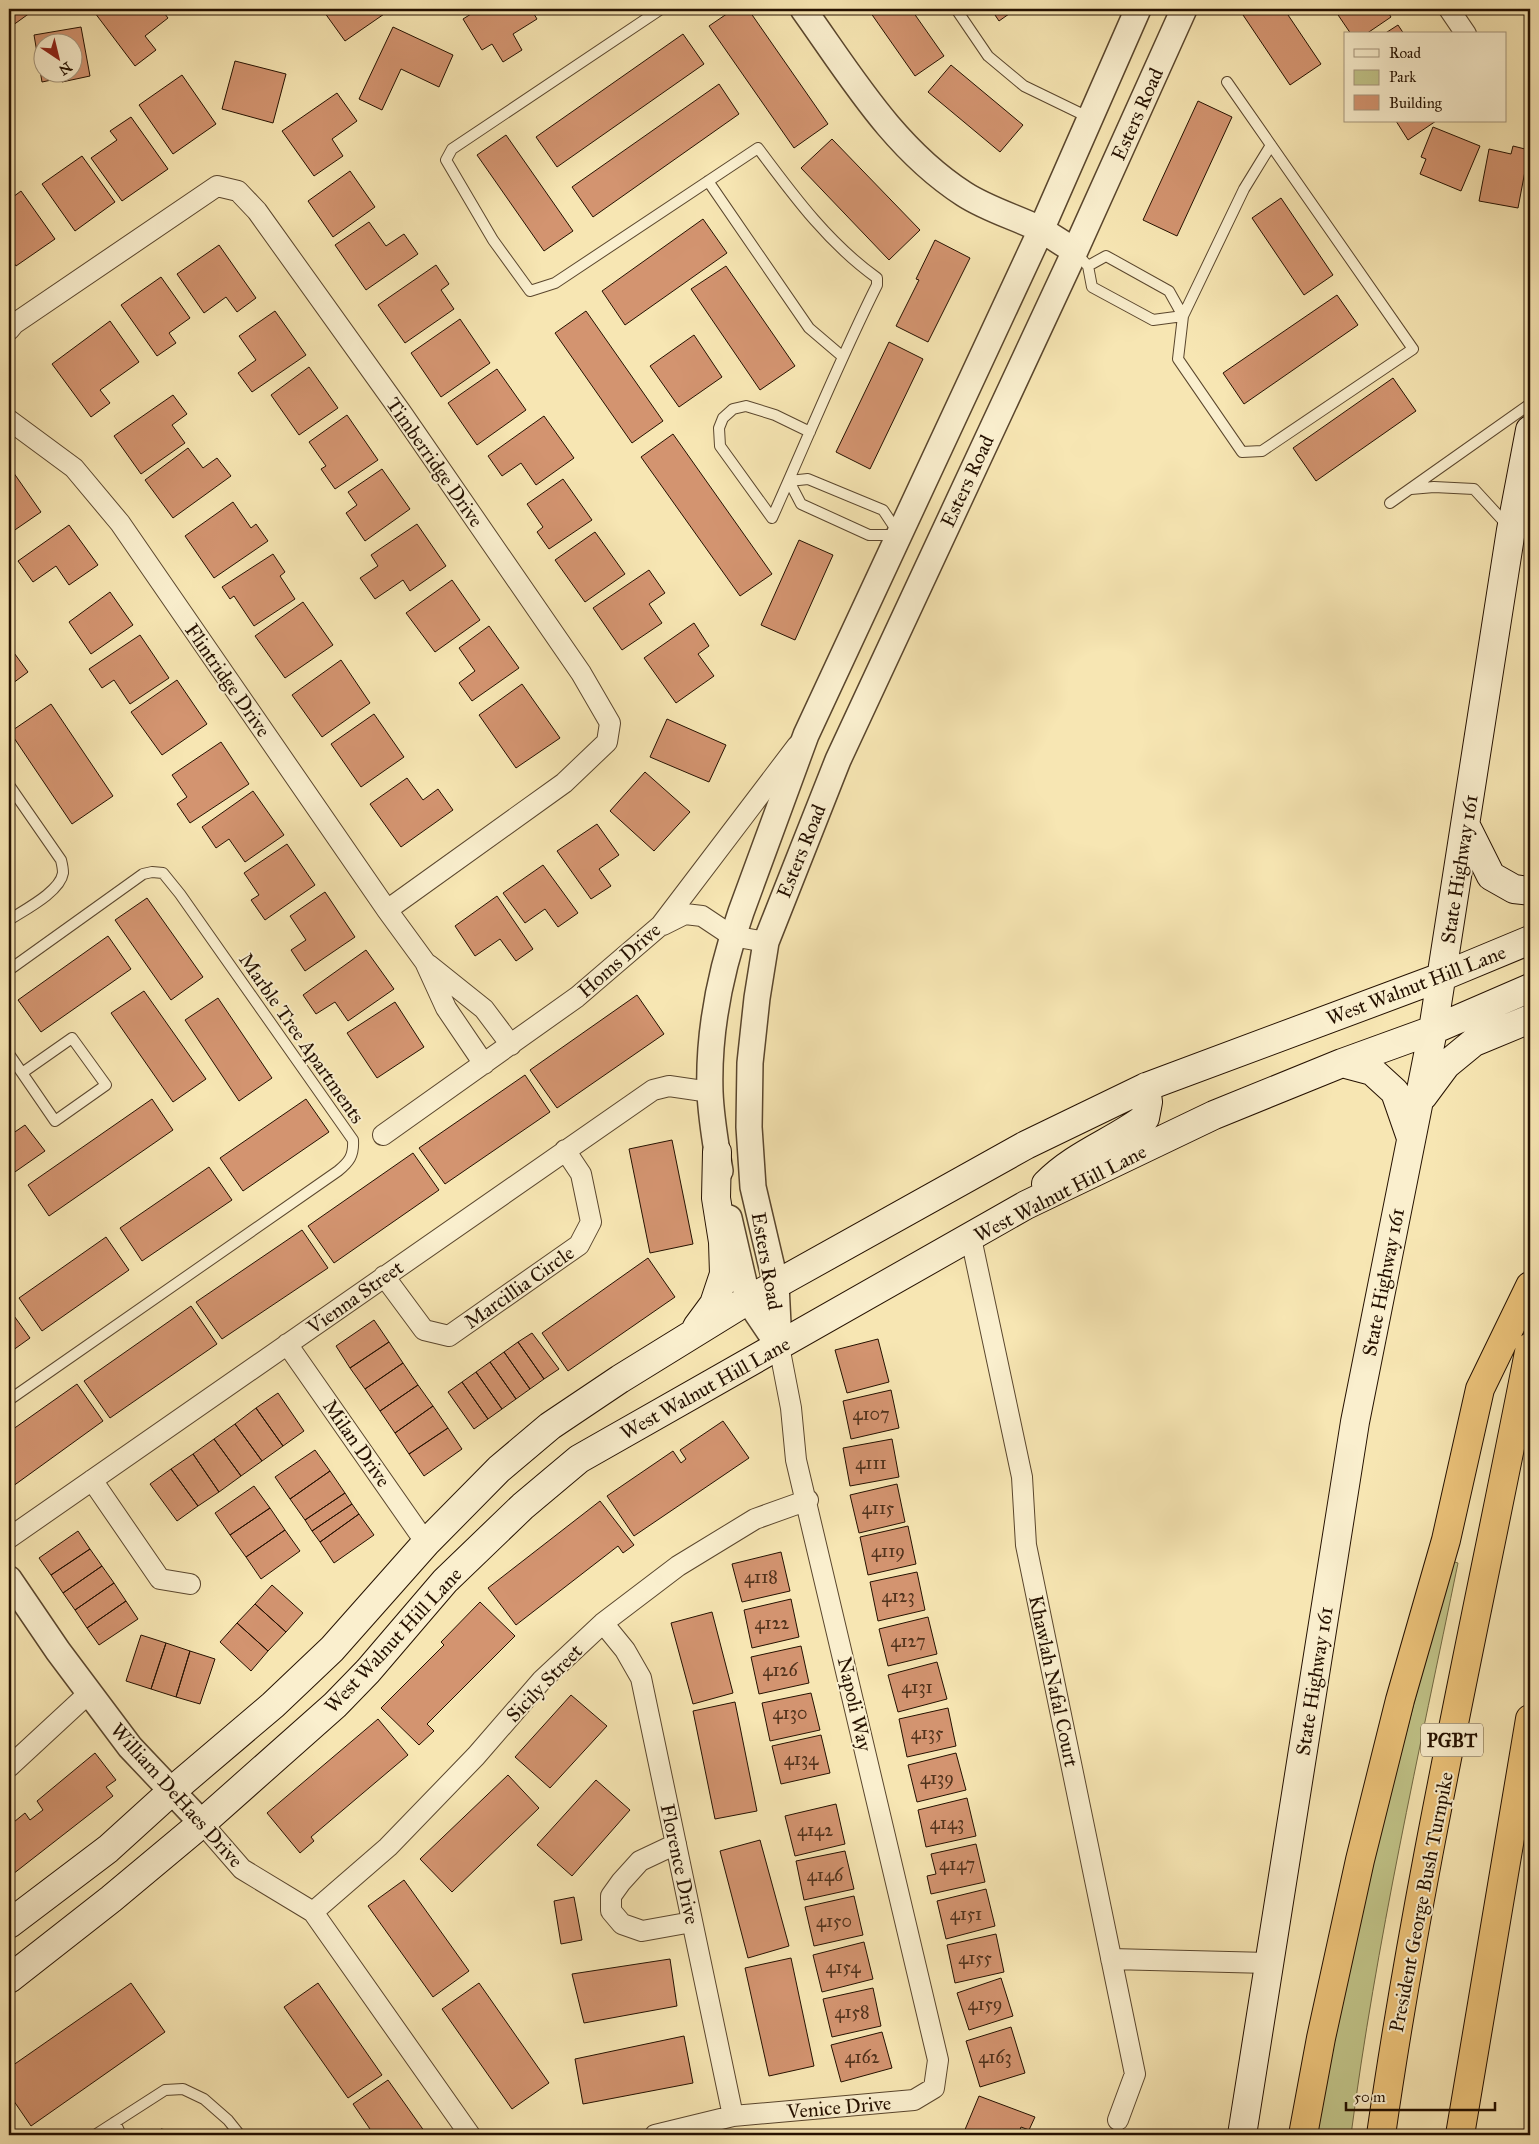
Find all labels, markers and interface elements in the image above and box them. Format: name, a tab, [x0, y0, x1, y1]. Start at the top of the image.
north arrow	[32, 32, 82, 82]
legend	[1344, 32, 1506, 122]
text: Road	[1389, 44, 1421, 62]
text: N	[55, 58, 75, 79]
street label: Esters Road	[1106, 64, 1168, 164]
text: Park	[1389, 68, 1416, 86]
text: Building	[1389, 94, 1443, 112]
street label: Timberridge Drive	[381, 393, 489, 532]
street label: Esters Road	[935, 431, 999, 531]
street label: Flintridge Drive	[179, 619, 276, 742]
street label: State Highway 161	[1435, 793, 1484, 945]
street label: Esters Road	[771, 801, 831, 901]
street label: Homs Drive	[573, 918, 665, 1002]
street label: West Walnut Hill Lane	[1323, 940, 1509, 1030]
street label: Marble Tree Apartments	[234, 948, 370, 1128]
street label: West Walnut Hill Lane	[970, 1139, 1150, 1247]
street label: State Highway 161	[1357, 1206, 1410, 1358]
street label: Esters Road	[747, 1210, 787, 1312]
street label: Marcillia Circle	[460, 1240, 578, 1334]
street label: Vienna Street	[302, 1255, 408, 1339]
street label: West Walnut Hill Lane	[616, 1331, 794, 1445]
street label: Milan Drive	[318, 1395, 396, 1491]
house number: 4107	[852, 1403, 890, 1425]
house number: 4111	[855, 1452, 887, 1474]
house number: 4115	[862, 1497, 895, 1519]
house number: 4119	[871, 1540, 905, 1562]
street label: West Walnut Hill Lane	[319, 1562, 467, 1718]
house number: 4118	[744, 1566, 778, 1588]
house number: 4123	[881, 1585, 915, 1607]
street label: Khawlah Nafal Court	[1024, 1593, 1084, 1769]
street label: State Highway 161	[1290, 1605, 1339, 1757]
house number: 4122	[755, 1612, 790, 1634]
house number: 4127	[890, 1630, 926, 1652]
street label: Sicily Street	[501, 1639, 587, 1727]
street label: Napoli Way	[833, 1655, 878, 1754]
house number: 4126	[762, 1659, 798, 1681]
house number: 4131	[901, 1676, 933, 1698]
house number: 4130	[773, 1702, 807, 1724]
street label: William DeHaes Drive	[106, 1718, 248, 1872]
house number: 4135	[911, 1722, 944, 1744]
road number: PGBT	[1421, 1724, 1483, 1756]
house number: 4134	[784, 1748, 819, 1770]
house number: 4139	[920, 1767, 954, 1789]
street label: President George Bush Turnpike	[1384, 1770, 1459, 2034]
street label: Florence Drive	[656, 1802, 704, 1926]
house number: 4143	[930, 1812, 964, 1834]
house number: 4142	[797, 1819, 833, 1841]
house number: 4147	[939, 1853, 975, 1875]
house number: 4146	[807, 1864, 844, 1886]
house number: 4151	[950, 1903, 982, 1925]
house number: 4150	[816, 1910, 852, 1932]
house number: 4155	[958, 1947, 992, 1969]
house number: 4154	[826, 1956, 861, 1978]
house number: 4159	[967, 1993, 1003, 2015]
house number: 4158	[835, 2001, 869, 2023]
house number: 4162	[844, 2046, 880, 2068]
house number: 4163	[978, 2046, 1012, 2068]
scale bar	[1346, 2079, 1495, 2111]
text: 50 m	[1354, 2088, 1386, 2106]
street label: Venice Drive	[785, 2090, 892, 2124]

